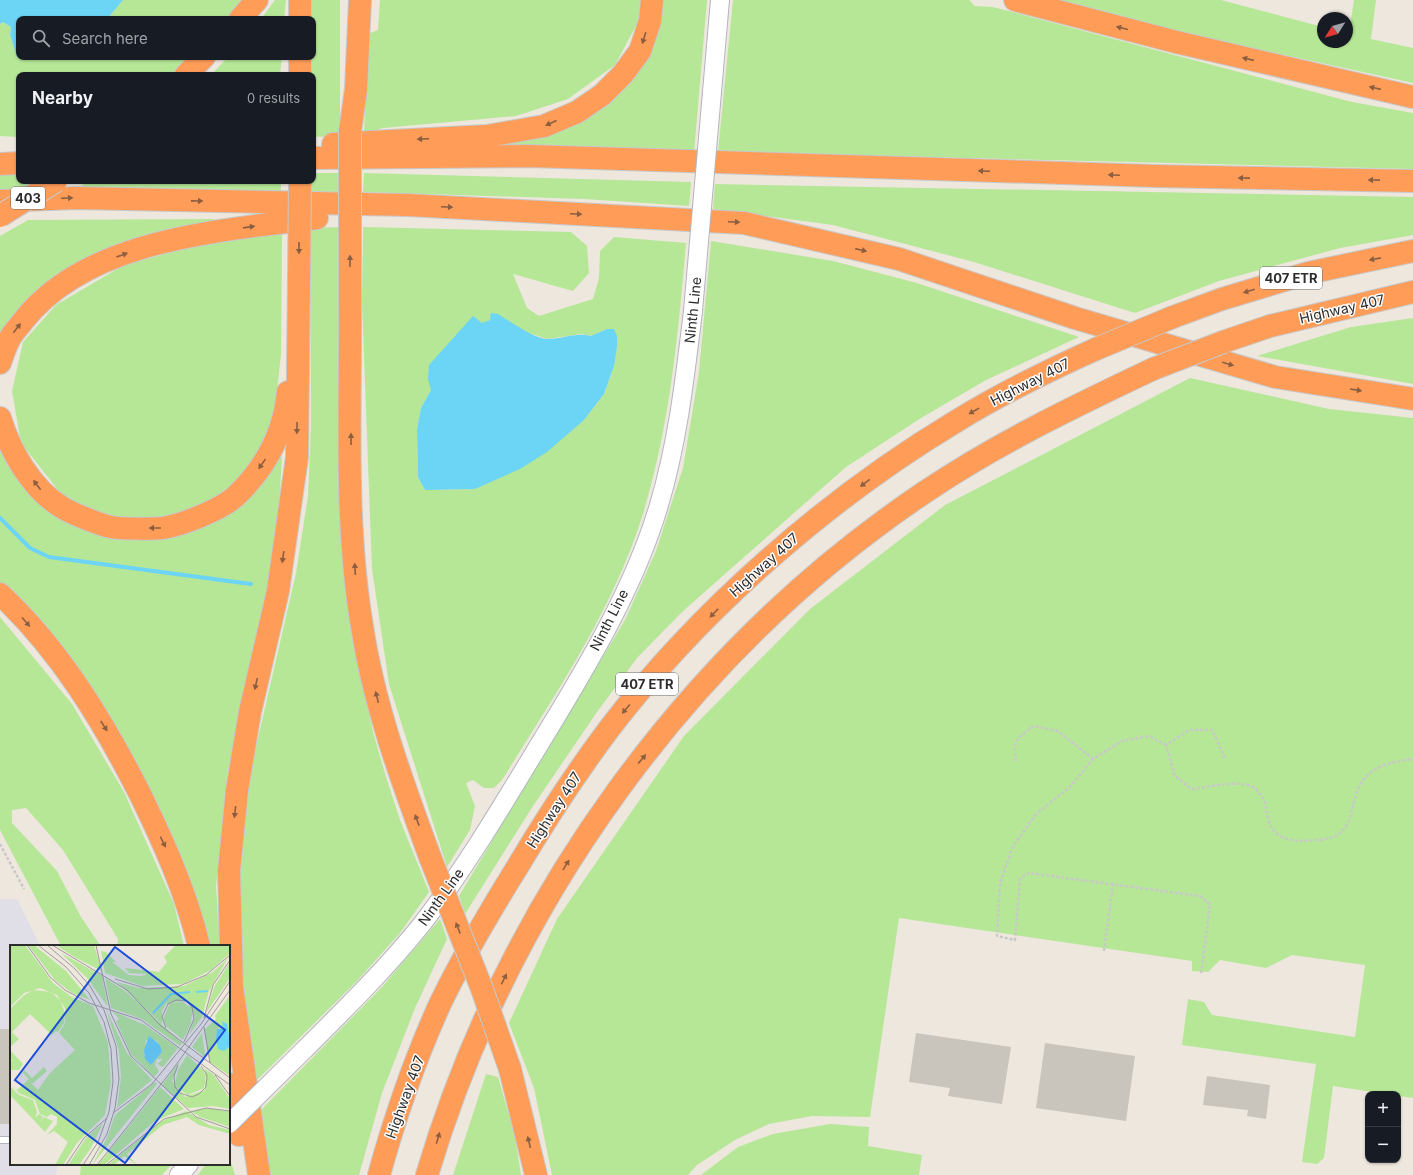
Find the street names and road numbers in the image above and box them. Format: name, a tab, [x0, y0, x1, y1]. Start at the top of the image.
road number: 403	[11, 187, 45, 209]
road number: 407 ETR	[1260, 267, 1322, 289]
street label: Ninth Line	[681, 276, 704, 344]
street label: Highway 407	[1298, 290, 1386, 327]
street label: Highway 407	[987, 354, 1073, 409]
street label: Highway 407	[726, 529, 802, 600]
street label: Ninth Line	[586, 586, 631, 653]
road number: 407 ETR	[616, 673, 678, 695]
street label: Highway 407	[523, 769, 584, 851]
street label: Ninth Line	[414, 865, 467, 929]
street label: Highway 407	[382, 1053, 427, 1141]

